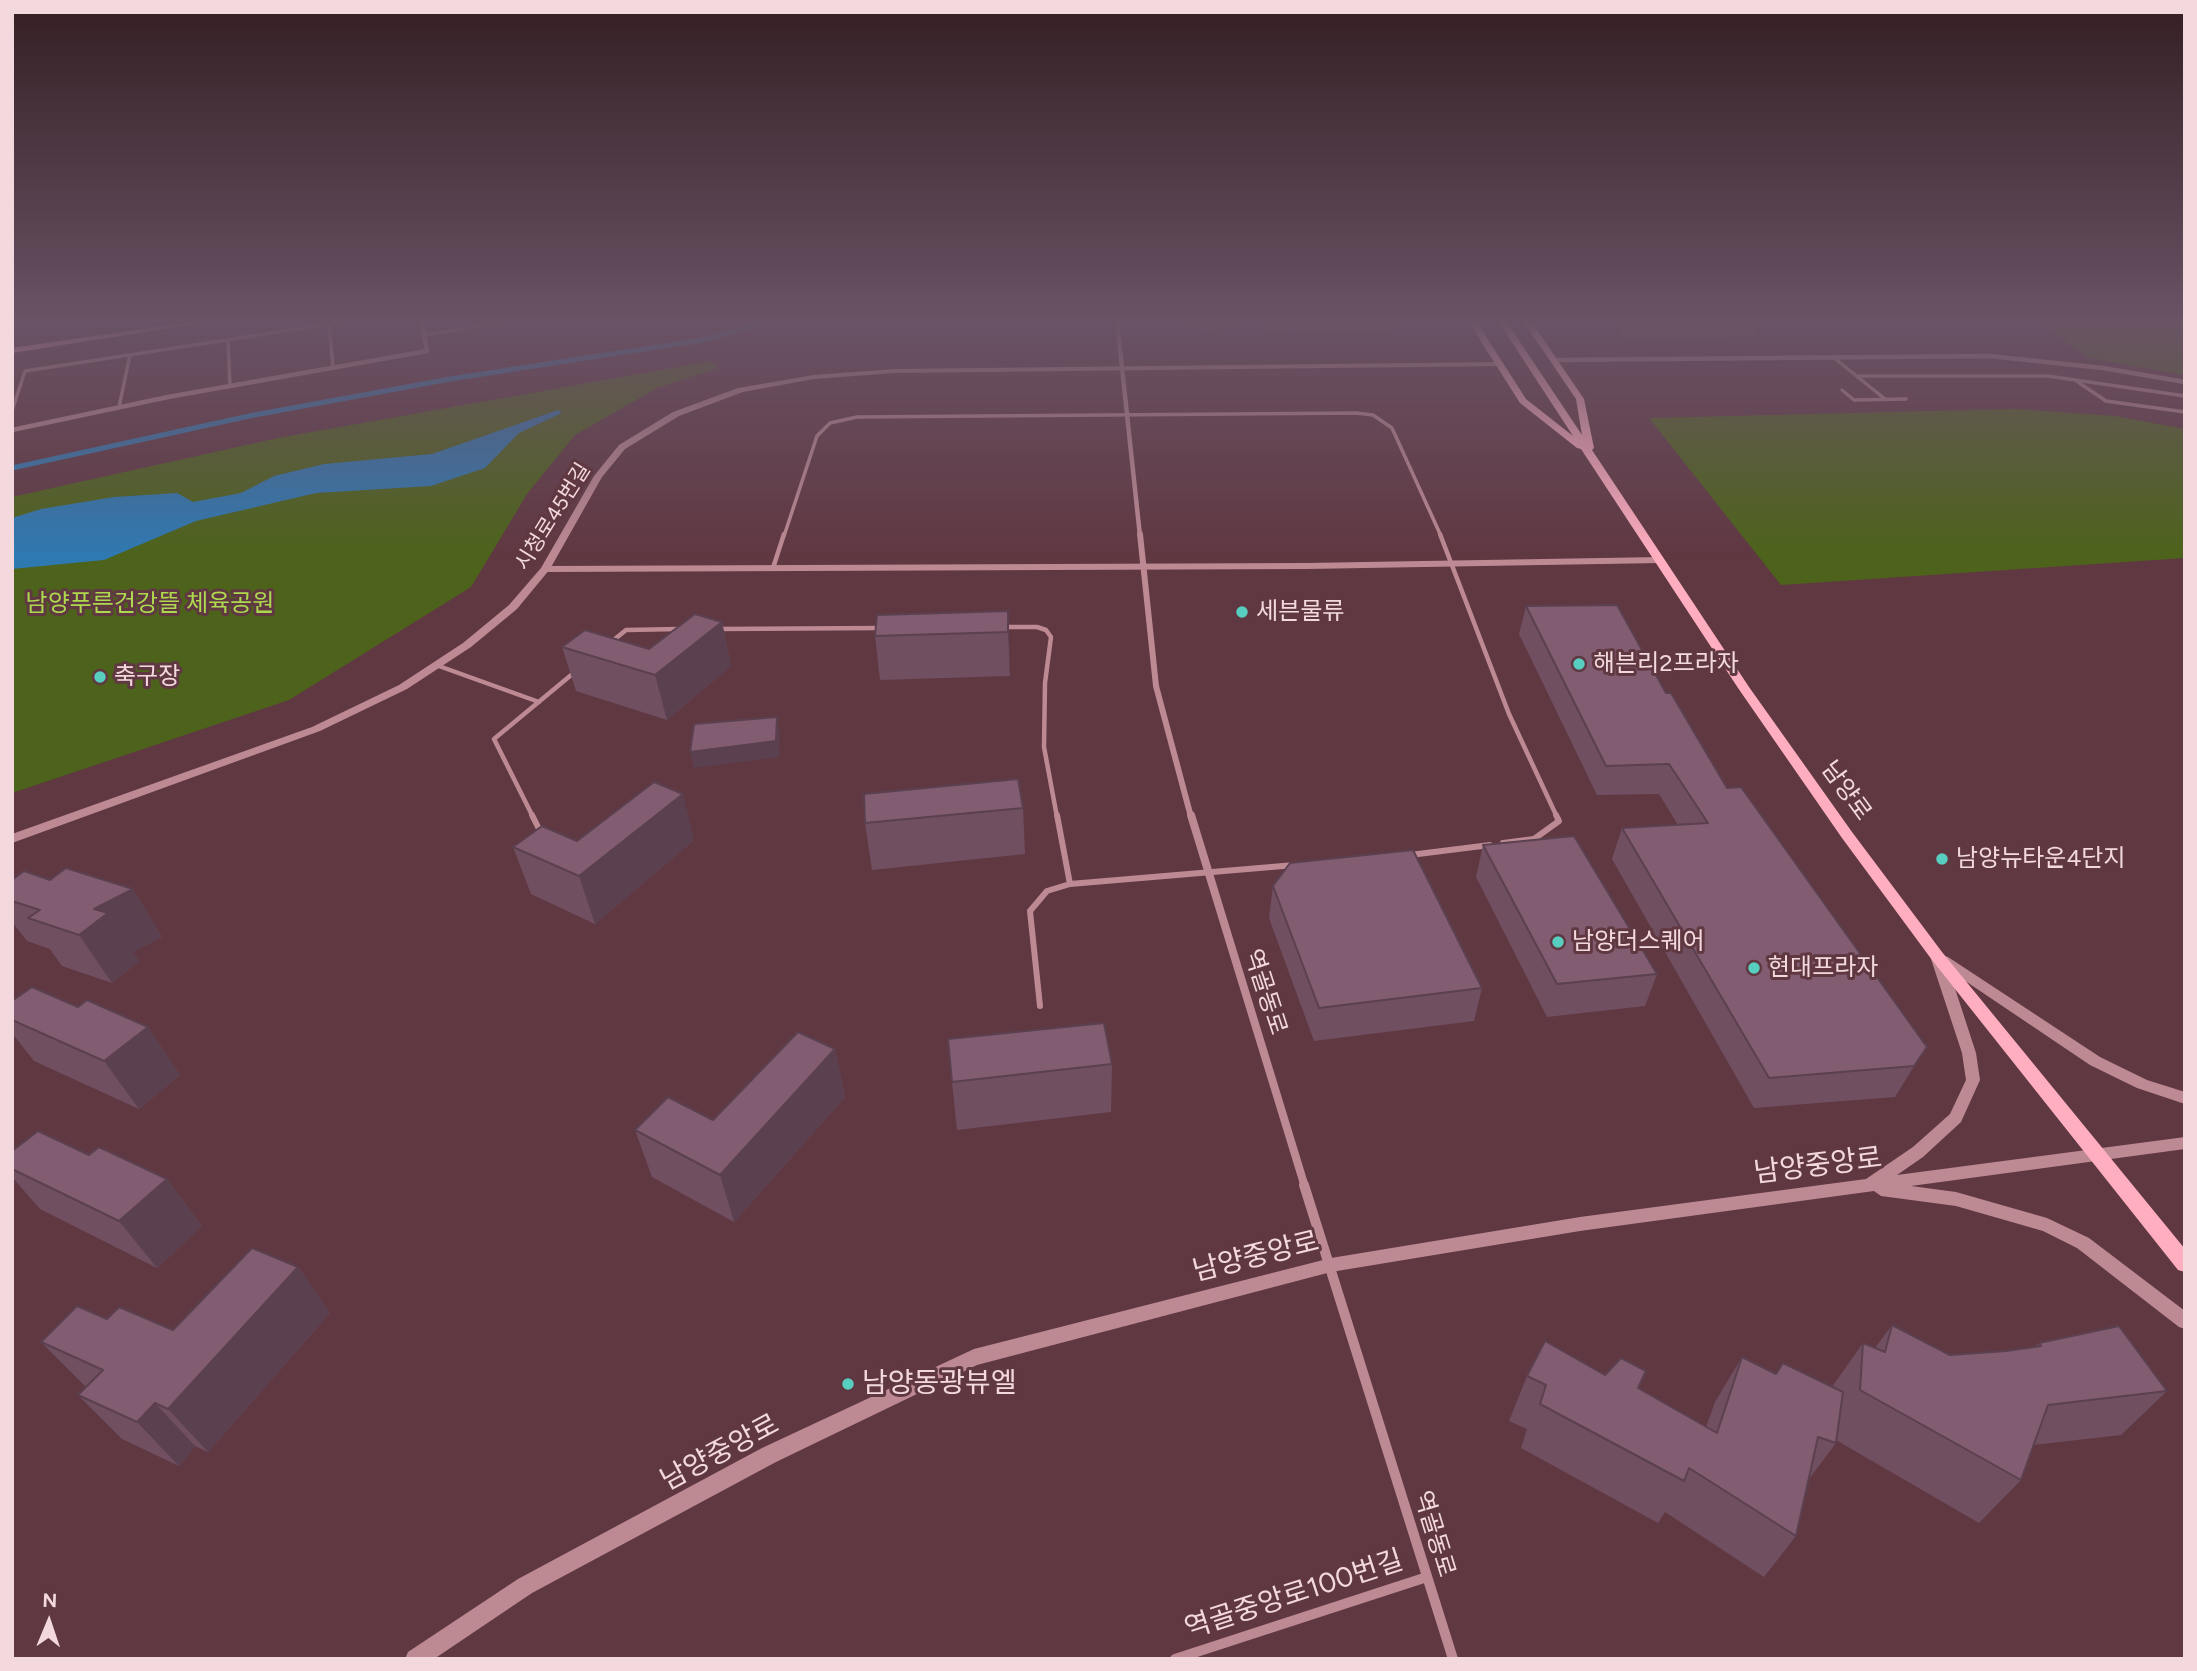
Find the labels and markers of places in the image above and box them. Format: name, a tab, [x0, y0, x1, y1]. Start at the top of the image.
place label: 세븐물류	[1256, 598, 1344, 626]
marker: 세븐물류	[1234, 604, 1250, 620]
place label: 해븐리2프라자	[1593, 650, 1739, 678]
marker: 해븐리2프라자	[1571, 656, 1587, 672]
place label: 축구장	[114, 663, 180, 691]
marker: 축구장	[92, 669, 108, 685]
place label: 남양뉴타운4단지	[1956, 845, 2125, 873]
marker: 남양뉴타운4단지	[1934, 851, 1950, 867]
place label: 남양더스퀘어	[1572, 928, 1704, 956]
marker: 남양더스퀘어	[1550, 934, 1566, 950]
place label: 현대프라자	[1768, 954, 1878, 982]
marker: 현대프라자	[1746, 960, 1762, 976]
place label: 남양동광뷰엘	[862, 1367, 1017, 1401]
marker: 남양동광뷰엘	[840, 1376, 856, 1392]

